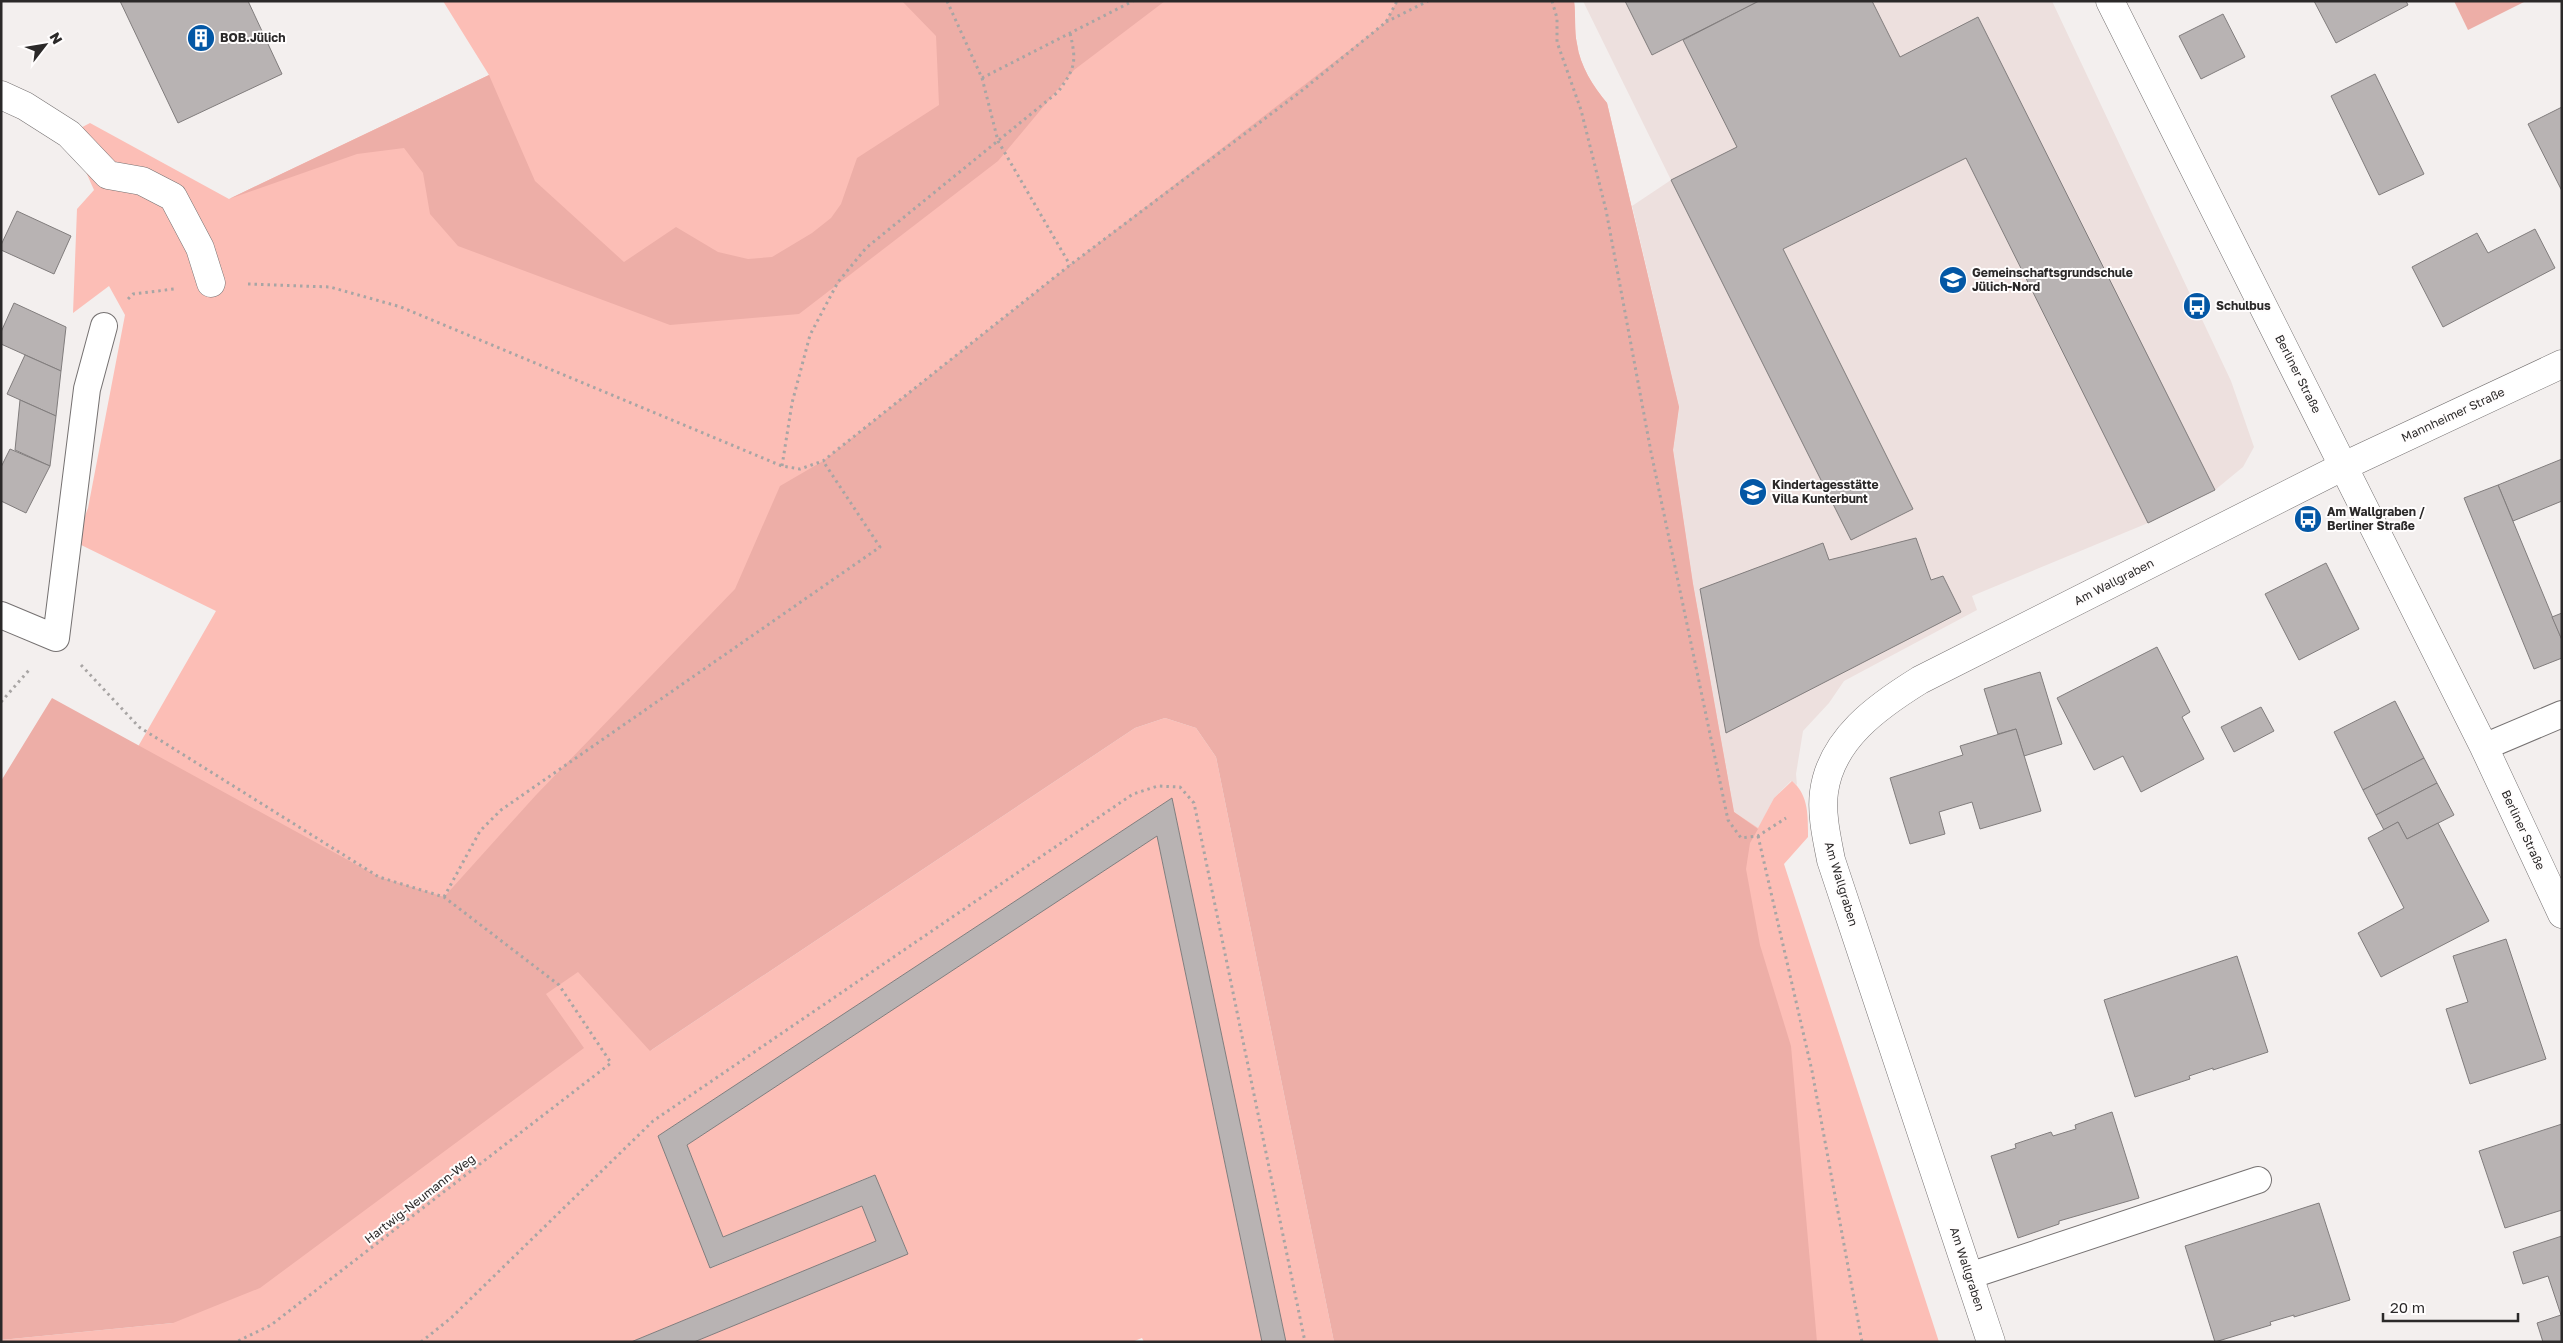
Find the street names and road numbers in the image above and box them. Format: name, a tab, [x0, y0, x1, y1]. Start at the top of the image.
street label: Berliner Straße	[2272, 332, 2325, 416]
street label: Mannheimer Straße	[2399, 384, 2507, 445]
street label: Am Wallgraben	[2071, 555, 2156, 608]
street label: Berliner Straße	[2498, 788, 2548, 872]
street label: Am Wallgraben	[1822, 840, 1861, 928]
street label: Hartwig-Neumann-Weg	[361, 1151, 478, 1246]
street label: Am Wallgraben	[1947, 1225, 1988, 1313]

